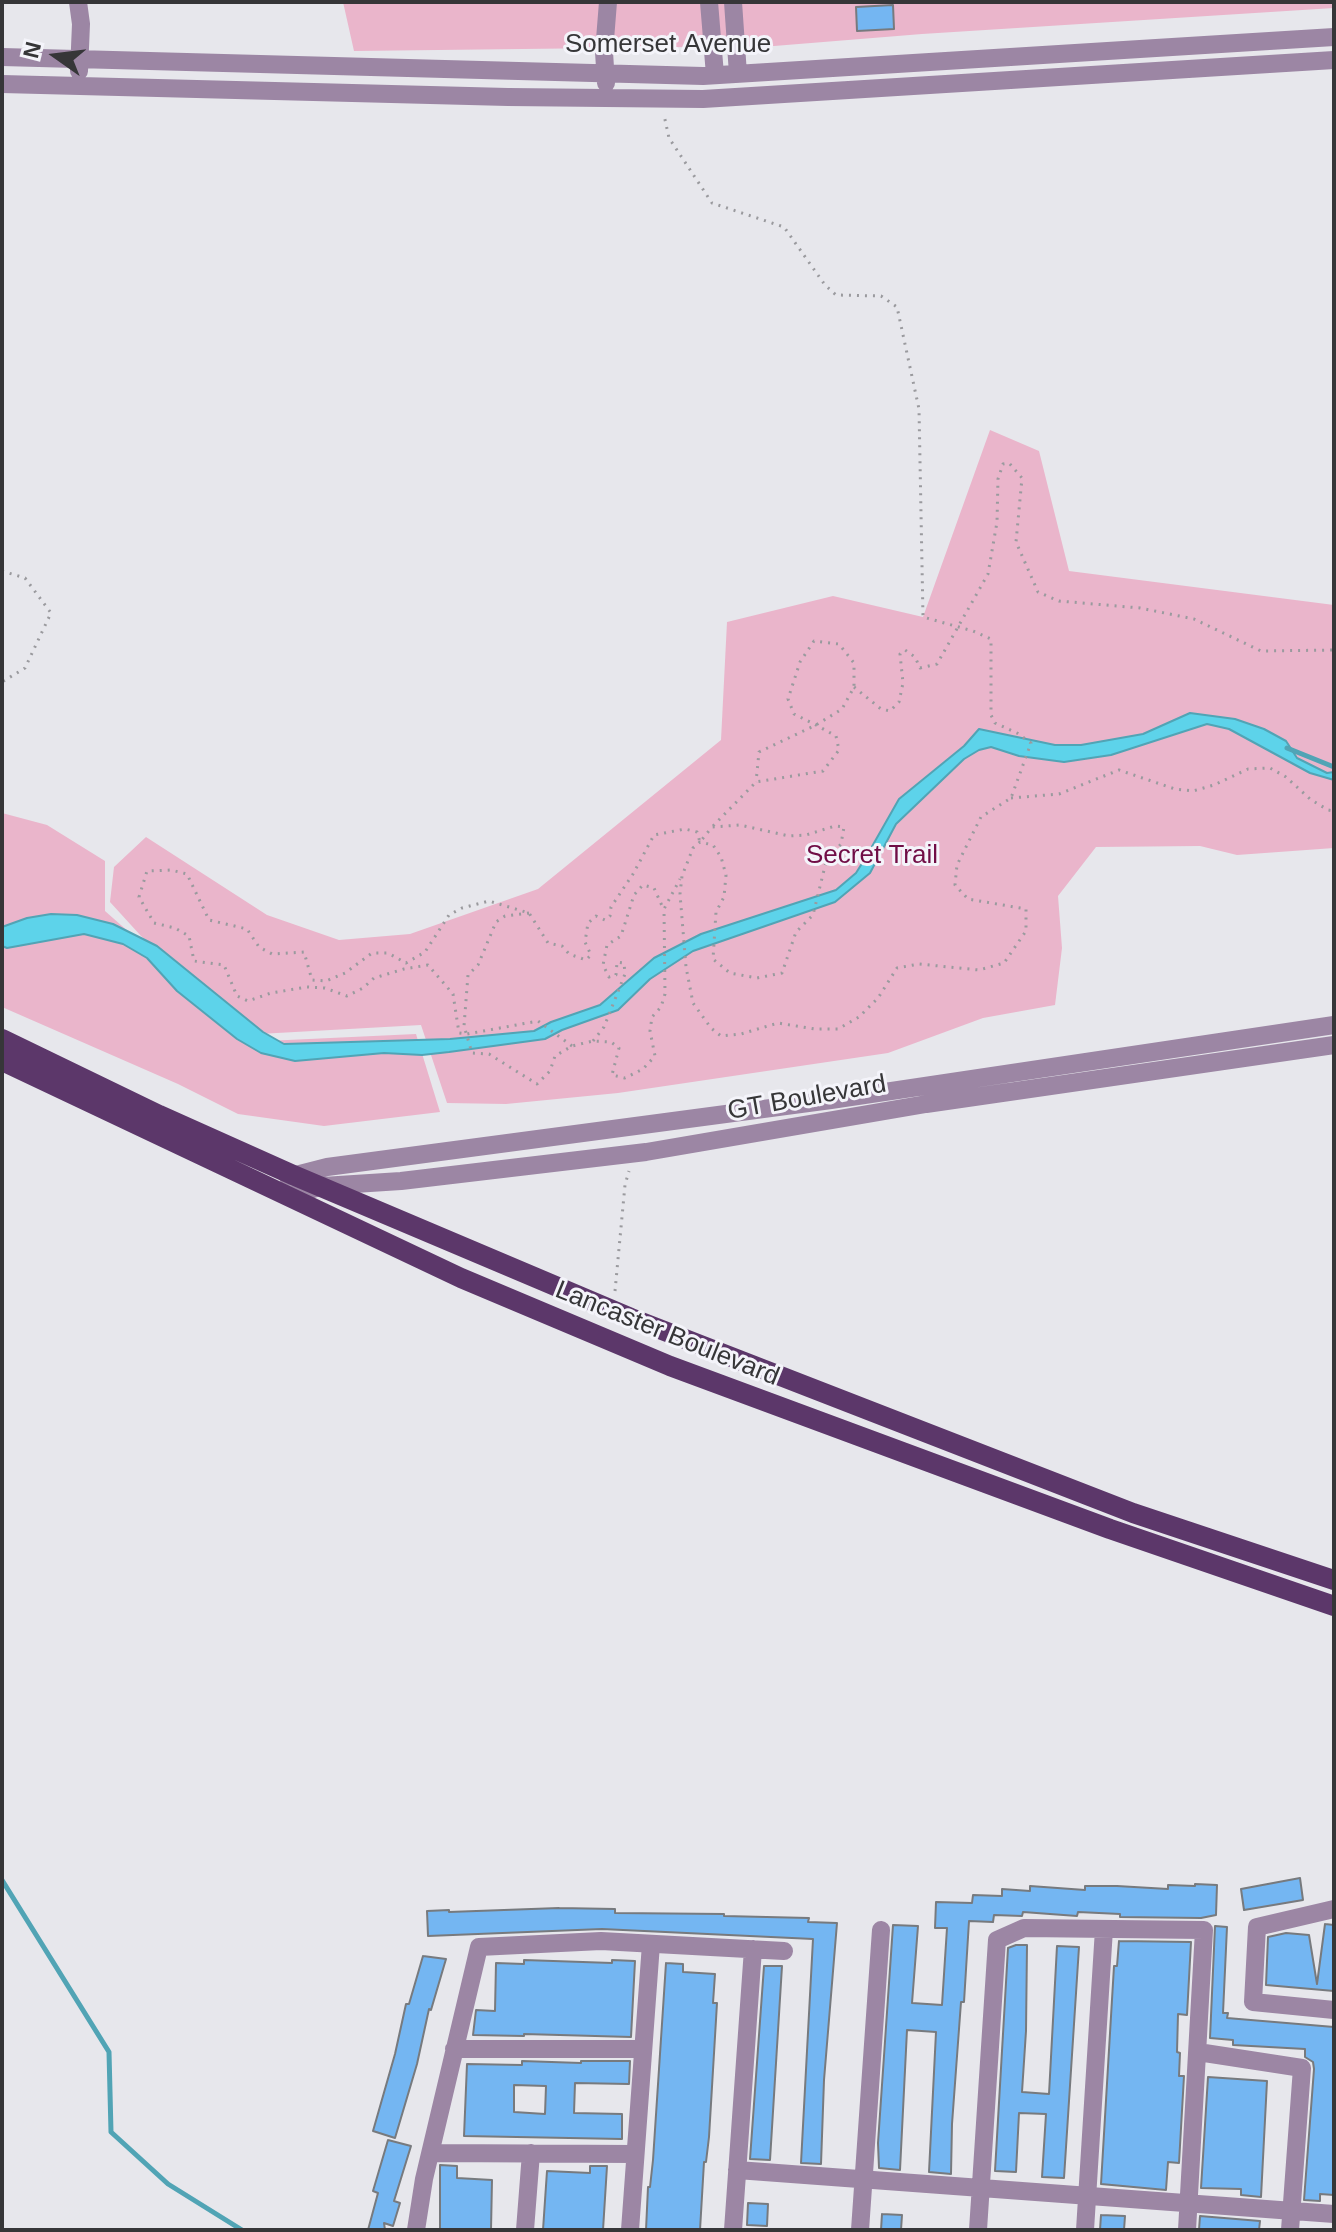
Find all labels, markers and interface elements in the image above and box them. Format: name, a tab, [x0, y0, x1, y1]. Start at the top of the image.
north arrow	[16, 16, 96, 96]
street label: Somerset Avenue	[565, 29, 771, 61]
text: N	[18, 39, 46, 61]
park label: Secret Trail	[806, 840, 938, 872]
street label: GT Boulevard	[725, 1069, 889, 1127]
street label: Lancaster Boulevard	[551, 1275, 783, 1393]

